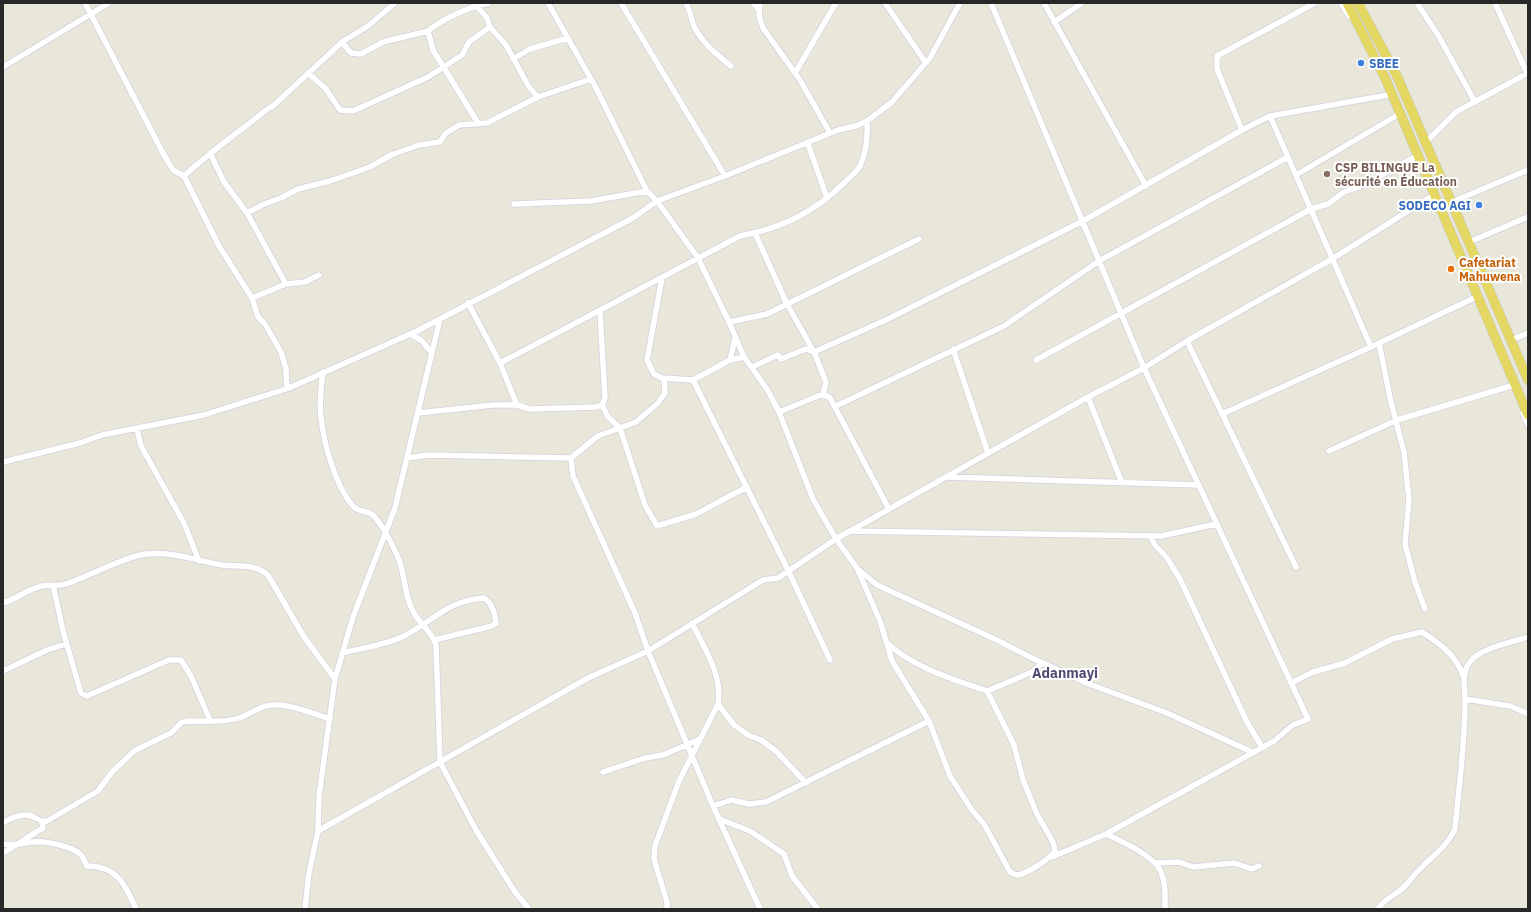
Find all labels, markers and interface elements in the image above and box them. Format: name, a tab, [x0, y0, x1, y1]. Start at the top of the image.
place label: SBEE	[1369, 56, 1399, 71]
marker: SBEE	[1356, 58, 1366, 68]
place label: CSP BILINGUE La sécurité en Éducation	[1335, 160, 1457, 189]
marker: CSP BILINGUE La sécurité en Éducation	[1322, 169, 1332, 179]
place label: SODECO AGI	[1399, 198, 1471, 213]
marker: SODECO AGI	[1474, 200, 1484, 210]
place label: Cafetariat Mahuwena	[1459, 255, 1521, 284]
marker: Cafetariat Mahuwena	[1446, 264, 1456, 274]
district label: Adanmayi	[1032, 664, 1098, 682]

